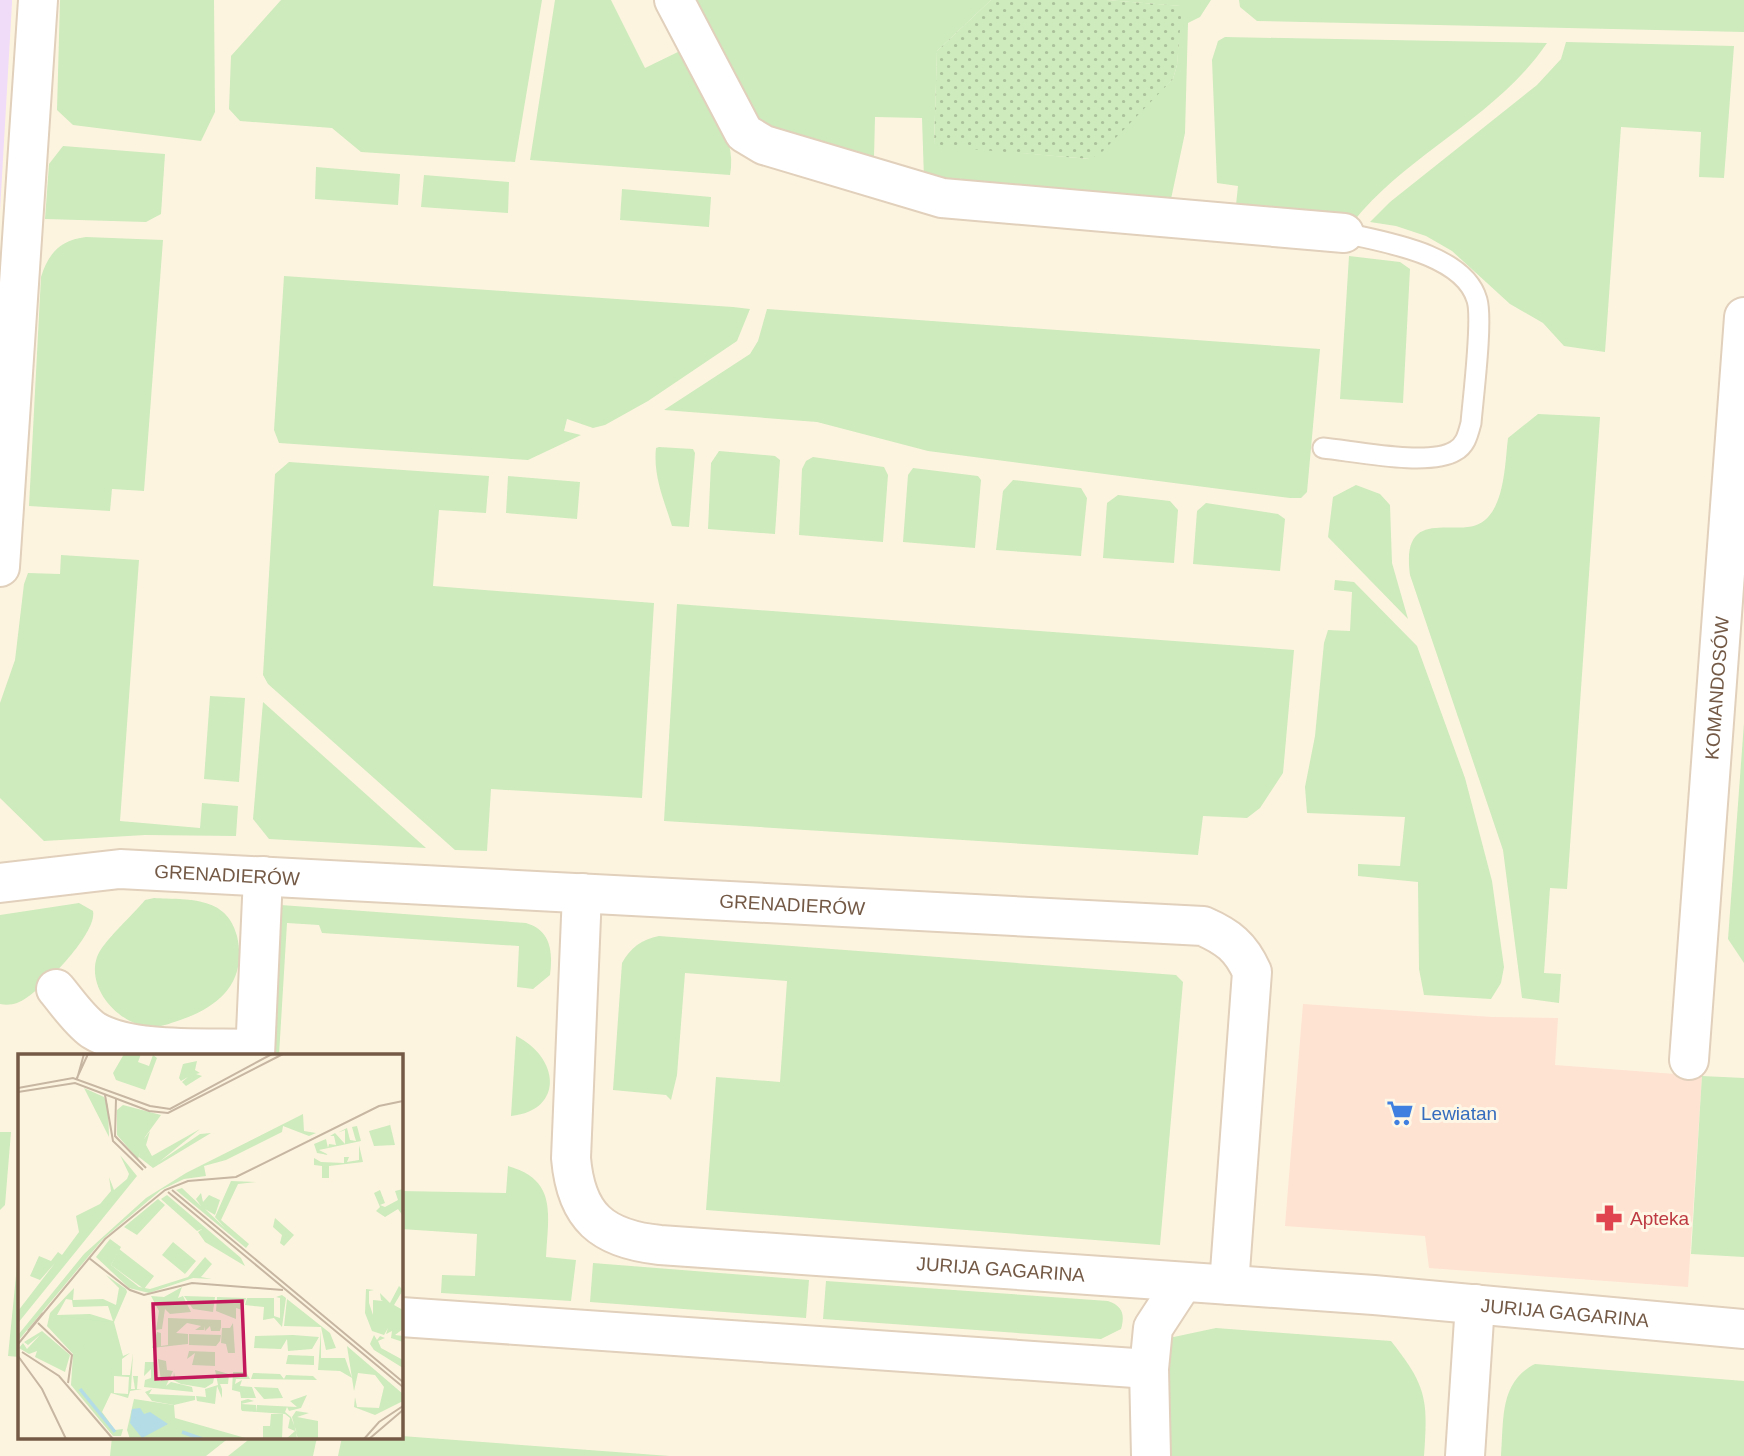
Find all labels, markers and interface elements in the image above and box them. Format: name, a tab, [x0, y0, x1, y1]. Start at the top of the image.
street label: KOMANDOSÓW	[1701, 616, 1732, 760]
street label: GRENADIERÓW	[154, 860, 300, 889]
street label: GRENADIERÓW	[719, 890, 866, 919]
inset map	[18, 1054, 402, 1438]
supermarket icon: Lewiatan	[1385, 1098, 1415, 1128]
place label: Lewiatan	[1421, 1103, 1497, 1124]
pharmacy icon: Apteka	[1594, 1203, 1624, 1233]
place label: Apteka	[1630, 1208, 1690, 1229]
street label: JURIJA GAGARINA	[916, 1252, 1086, 1285]
street label: JURIJA GAGARINA	[1480, 1294, 1650, 1331]

